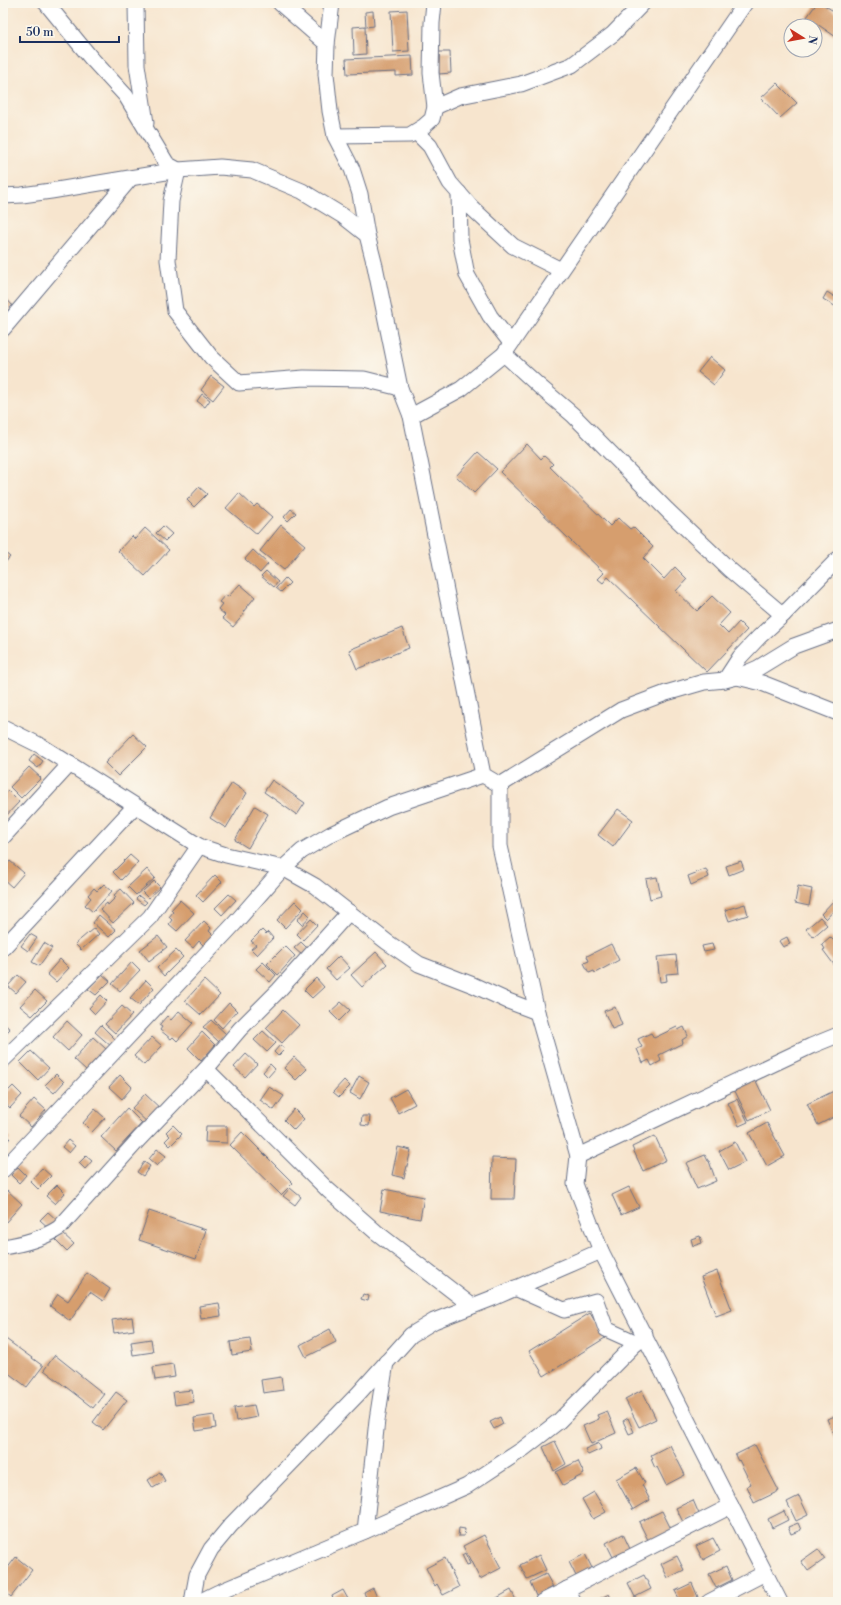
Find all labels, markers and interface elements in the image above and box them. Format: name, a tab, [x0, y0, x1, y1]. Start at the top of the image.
scale bar	[20, 18, 119, 44]
north arrow	[783, 18, 823, 58]
text: 50 m	[26, 25, 54, 40]
text: N	[804, 34, 820, 46]

